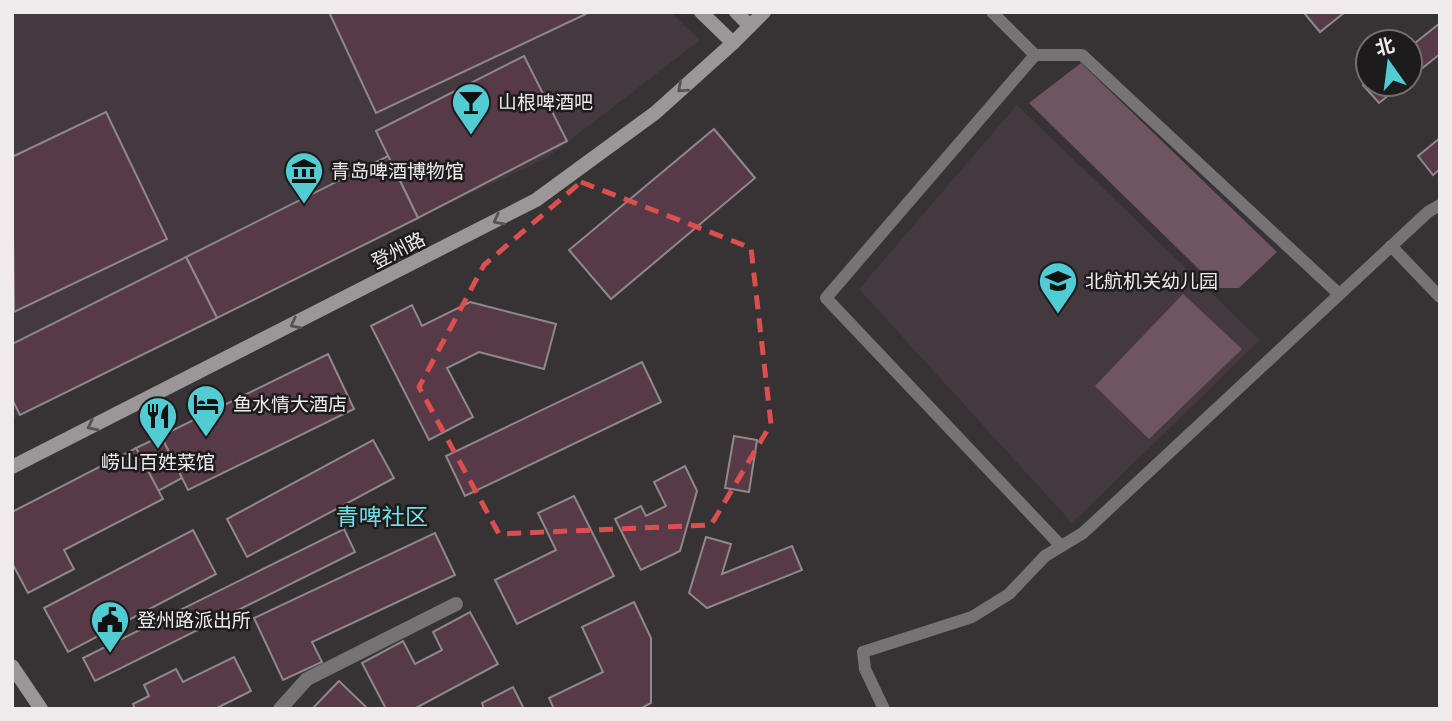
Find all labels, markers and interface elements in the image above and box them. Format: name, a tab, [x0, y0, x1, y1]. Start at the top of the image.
north arrow	[1354, 28, 1424, 98]
text: 北	[1373, 33, 1397, 60]
one-way arrow	[678, 80, 691, 92]
bar icon: 山根啤酒吧	[450, 81, 492, 136]
place label: 山根啤酒吧	[498, 90, 593, 114]
museum icon: 青岛啤酒博物馆	[283, 150, 325, 205]
place label: 青岛啤酒博物馆	[331, 159, 464, 183]
one-way arrow	[493, 212, 505, 226]
street label: 登州路	[367, 226, 429, 274]
school or university icon: 北航机关幼儿园	[1037, 260, 1079, 315]
place label: 北航机关幼儿园	[1085, 269, 1218, 293]
one-way arrow	[290, 315, 302, 329]
hotel icon: 鱼水情大酒店	[185, 383, 227, 438]
place label: 鱼水情大酒店	[233, 392, 347, 416]
restaurant icon: 崂山百姓菜馆	[137, 395, 179, 450]
one-way arrow	[87, 418, 99, 432]
place label: 崂山百姓菜馆	[101, 450, 215, 474]
district label: 青啤社区	[336, 501, 428, 531]
public building icon: 登州路派出所	[89, 599, 131, 654]
place label: 登州路派出所	[137, 608, 251, 632]

